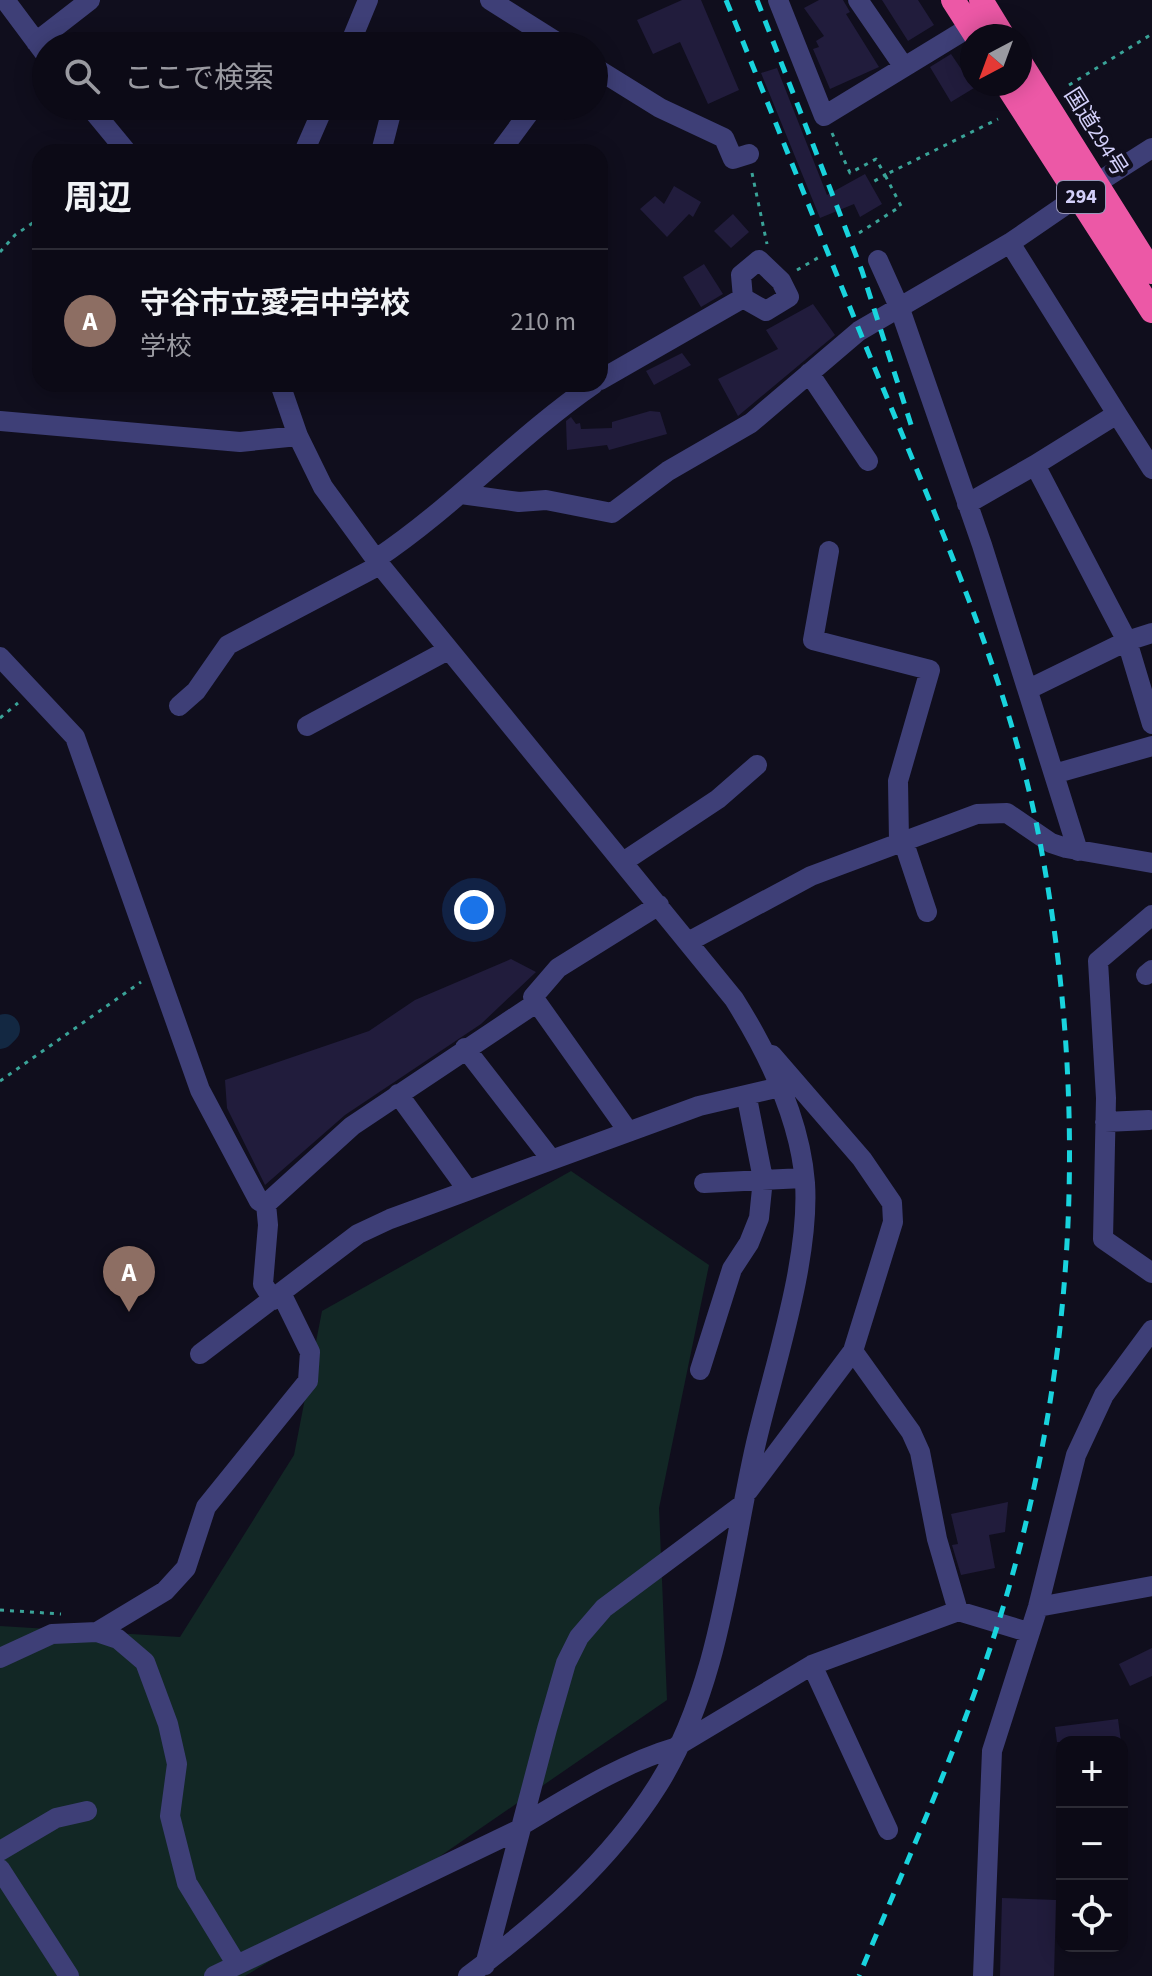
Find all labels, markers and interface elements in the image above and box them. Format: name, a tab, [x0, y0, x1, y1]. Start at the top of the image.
north arrow	[960, 24, 1032, 96]
search box	[32, 32, 608, 120]
icon: search	[60, 54, 104, 98]
text: ここで検索	[124, 57, 274, 100]
street label: 国道294号	[1056, 82, 1136, 182]
text: 周辺	[64, 174, 132, 223]
road number: 294	[1057, 181, 1105, 213]
text: 守谷市立愛宕中学校	[140, 282, 410, 325]
text: A	[83, 303, 97, 340]
text: 210 m	[510, 303, 576, 340]
text: 学校	[140, 328, 192, 365]
your location	[454, 890, 494, 930]
pin: A	[103, 1246, 155, 1312]
map controls	[1056, 1736, 1128, 1952]
button: +	[1056, 1736, 1128, 1808]
button: −	[1056, 1808, 1128, 1880]
button: locate	[1056, 1880, 1128, 1952]

